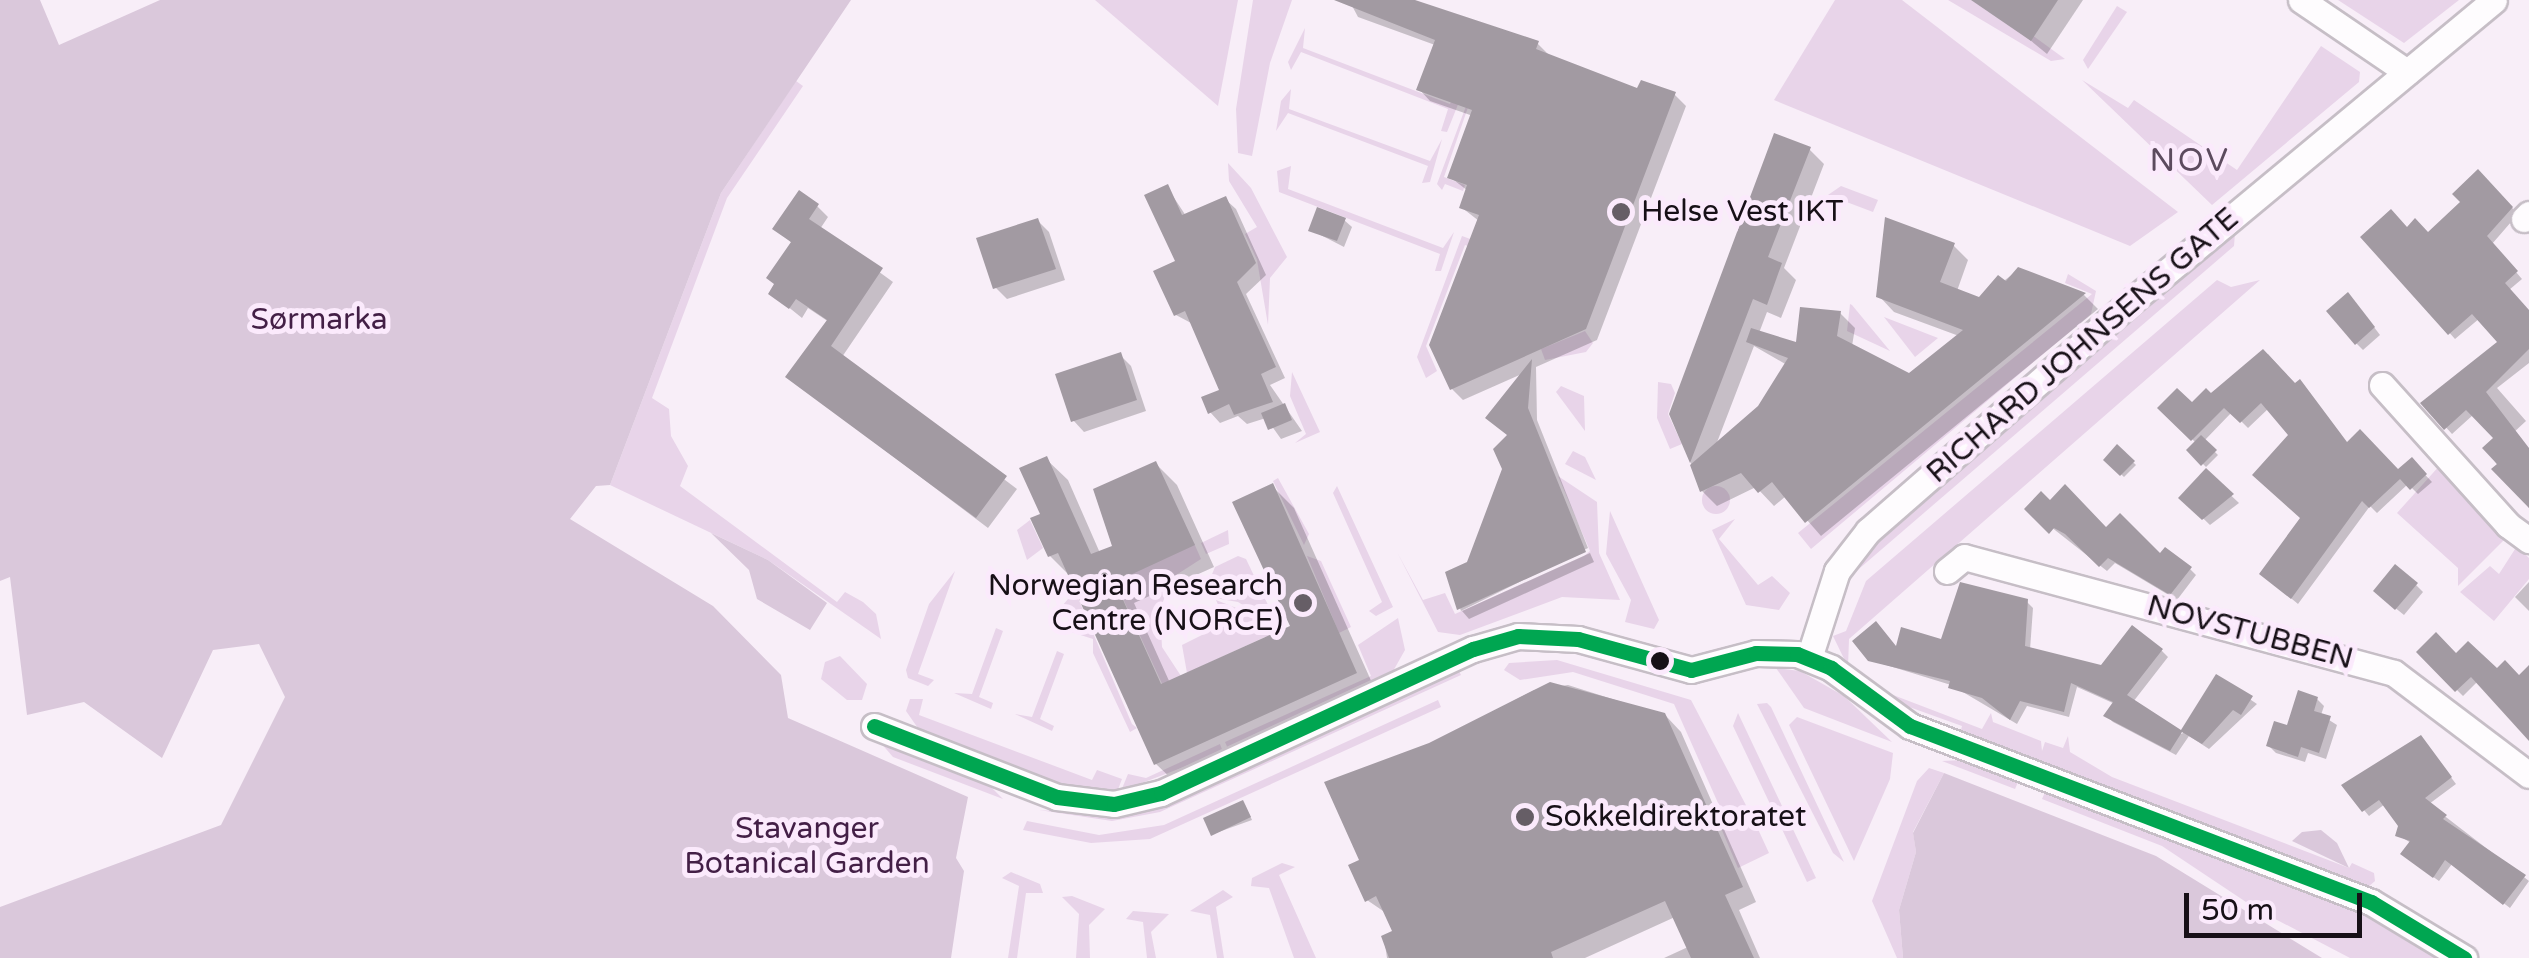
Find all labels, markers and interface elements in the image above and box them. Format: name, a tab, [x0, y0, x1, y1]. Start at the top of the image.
district label: NOV	[2150, 142, 2230, 180]
place label: Helse Vest IKT	[1641, 194, 1843, 230]
marker: Helse Vest IKT	[1610, 201, 1632, 223]
street label: RICHARD JOHNSENS GATE	[1920, 201, 2246, 491]
park label: Sørmarka	[250, 302, 388, 338]
place label: Norwegian Research Centre (NORCE)	[988, 568, 1283, 638]
street label: NOVSTUBBEN	[2143, 588, 2357, 678]
marker: Norwegian Research Centre (NORCE)	[1292, 592, 1314, 614]
unlabelled marker	[1650, 651, 1670, 671]
place label: Sokkeldirektoratet	[1545, 799, 1807, 835]
marker: Sokkeldirektoratet	[1514, 806, 1536, 828]
park label: Stavanger Botanical Garden	[684, 811, 930, 882]
scale bar	[2189, 873, 2366, 935]
text: 50 m	[2201, 892, 2274, 929]

